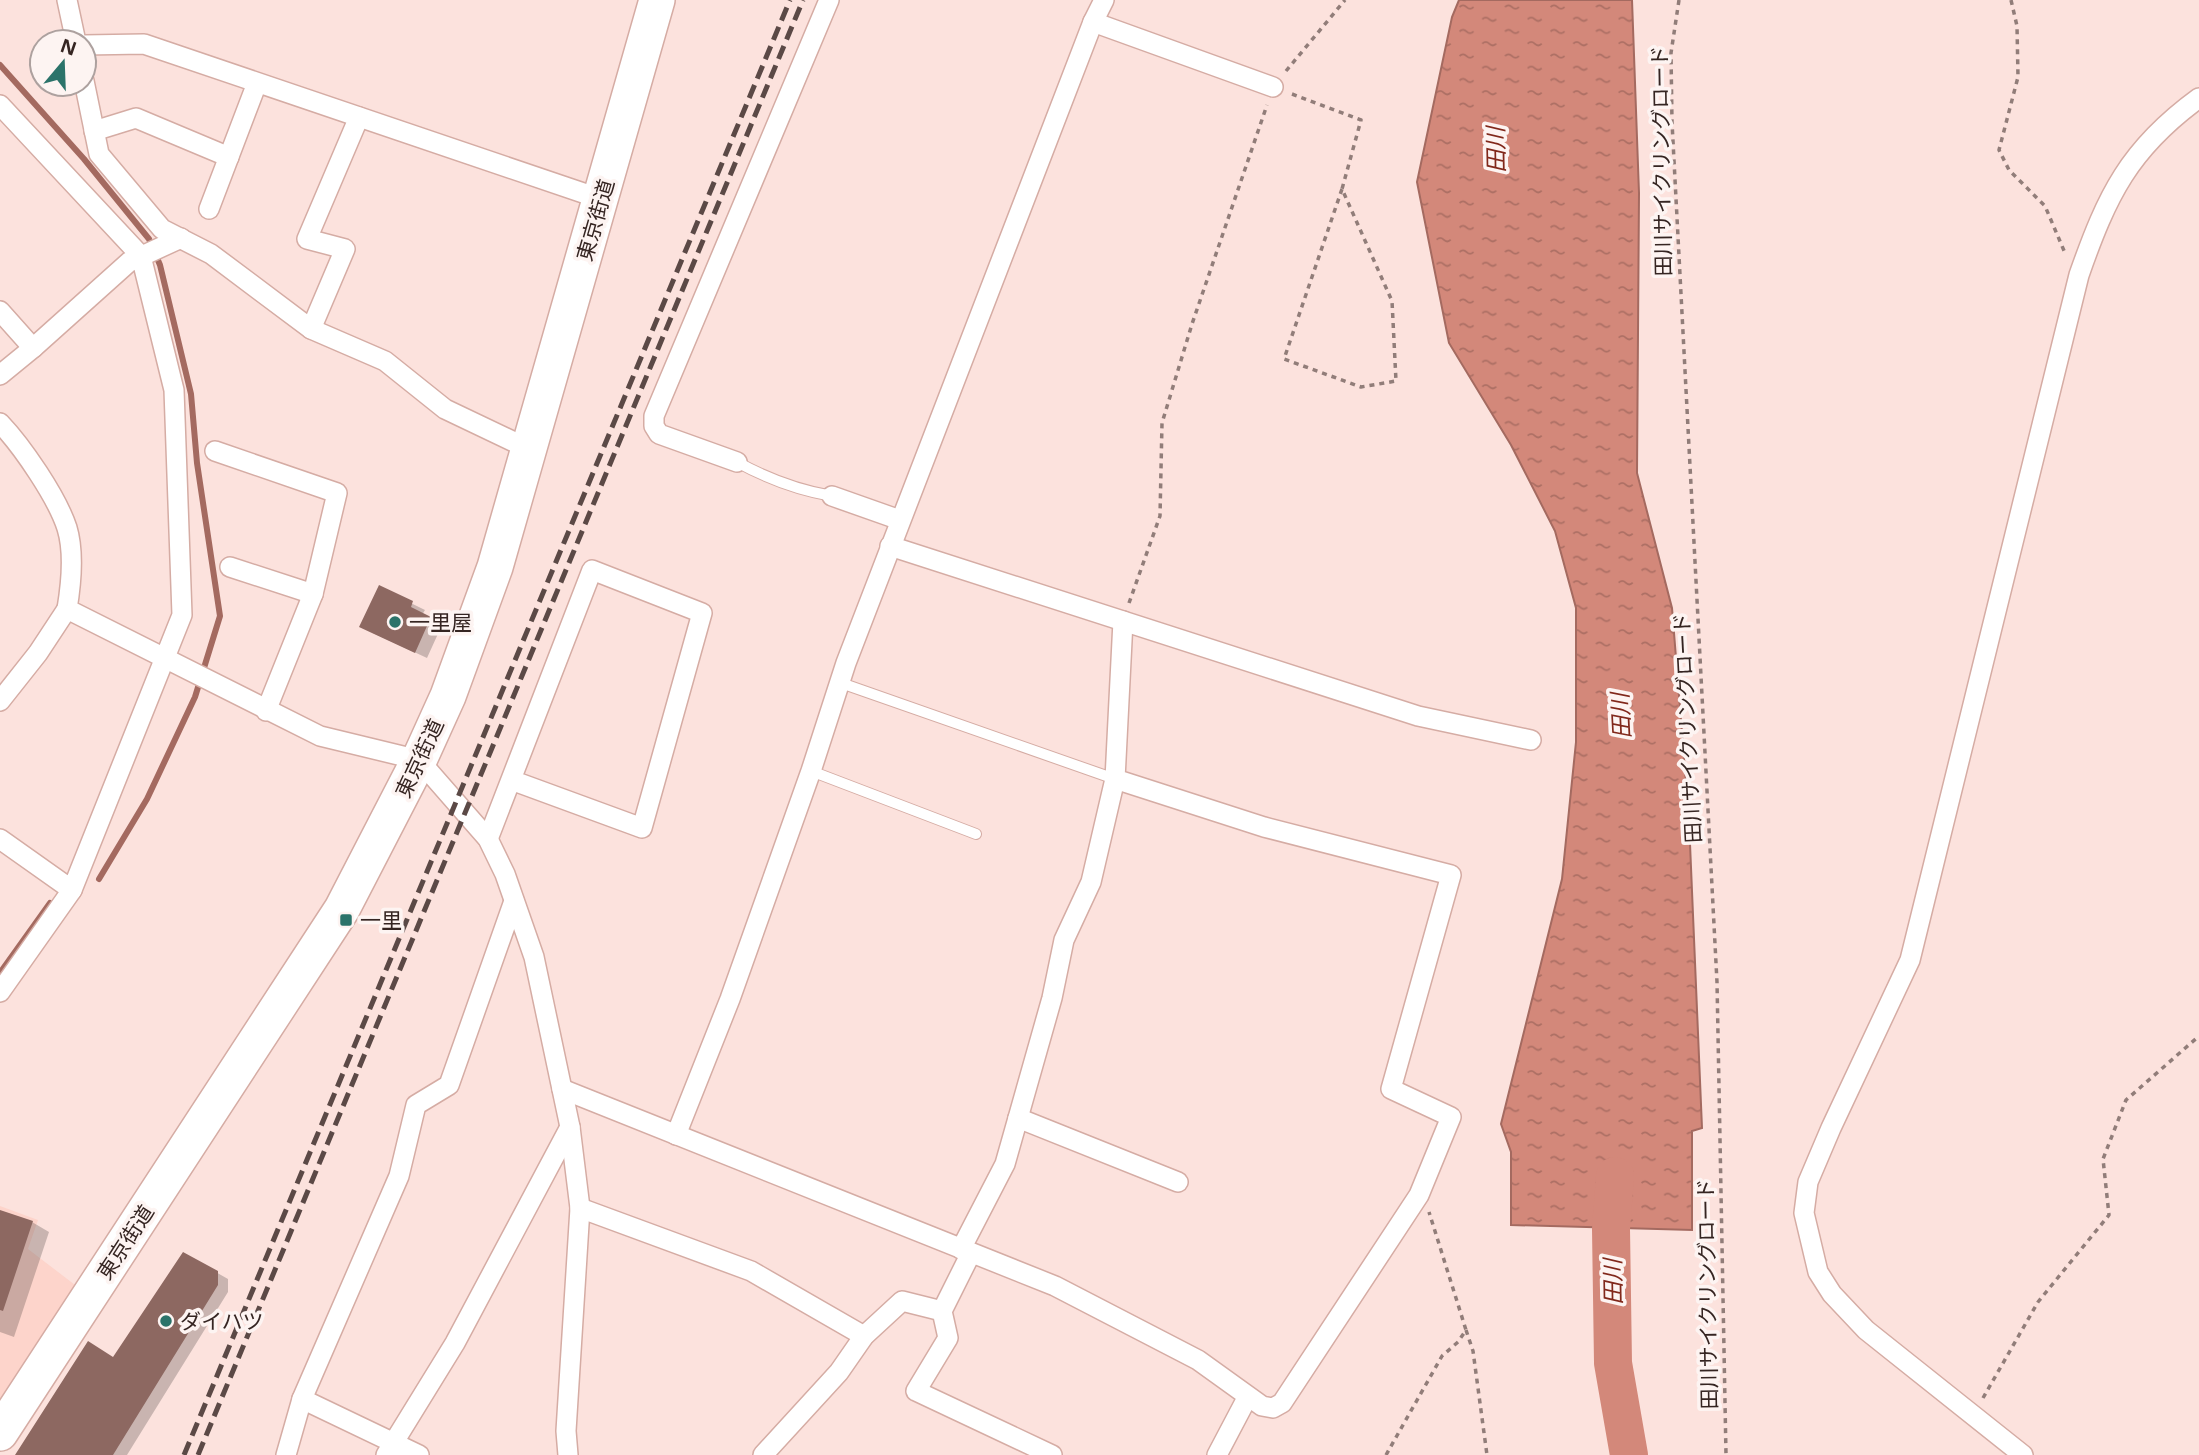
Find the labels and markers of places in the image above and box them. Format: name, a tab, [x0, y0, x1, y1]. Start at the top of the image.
place label: 一里屋	[409, 608, 472, 636]
marker: 一里屋	[387, 614, 403, 630]
place label: 一里	[360, 906, 402, 934]
marker: 一里	[338, 912, 354, 928]
place label: ダイハツ	[180, 1307, 264, 1335]
marker: ダイハツ	[158, 1313, 174, 1329]

